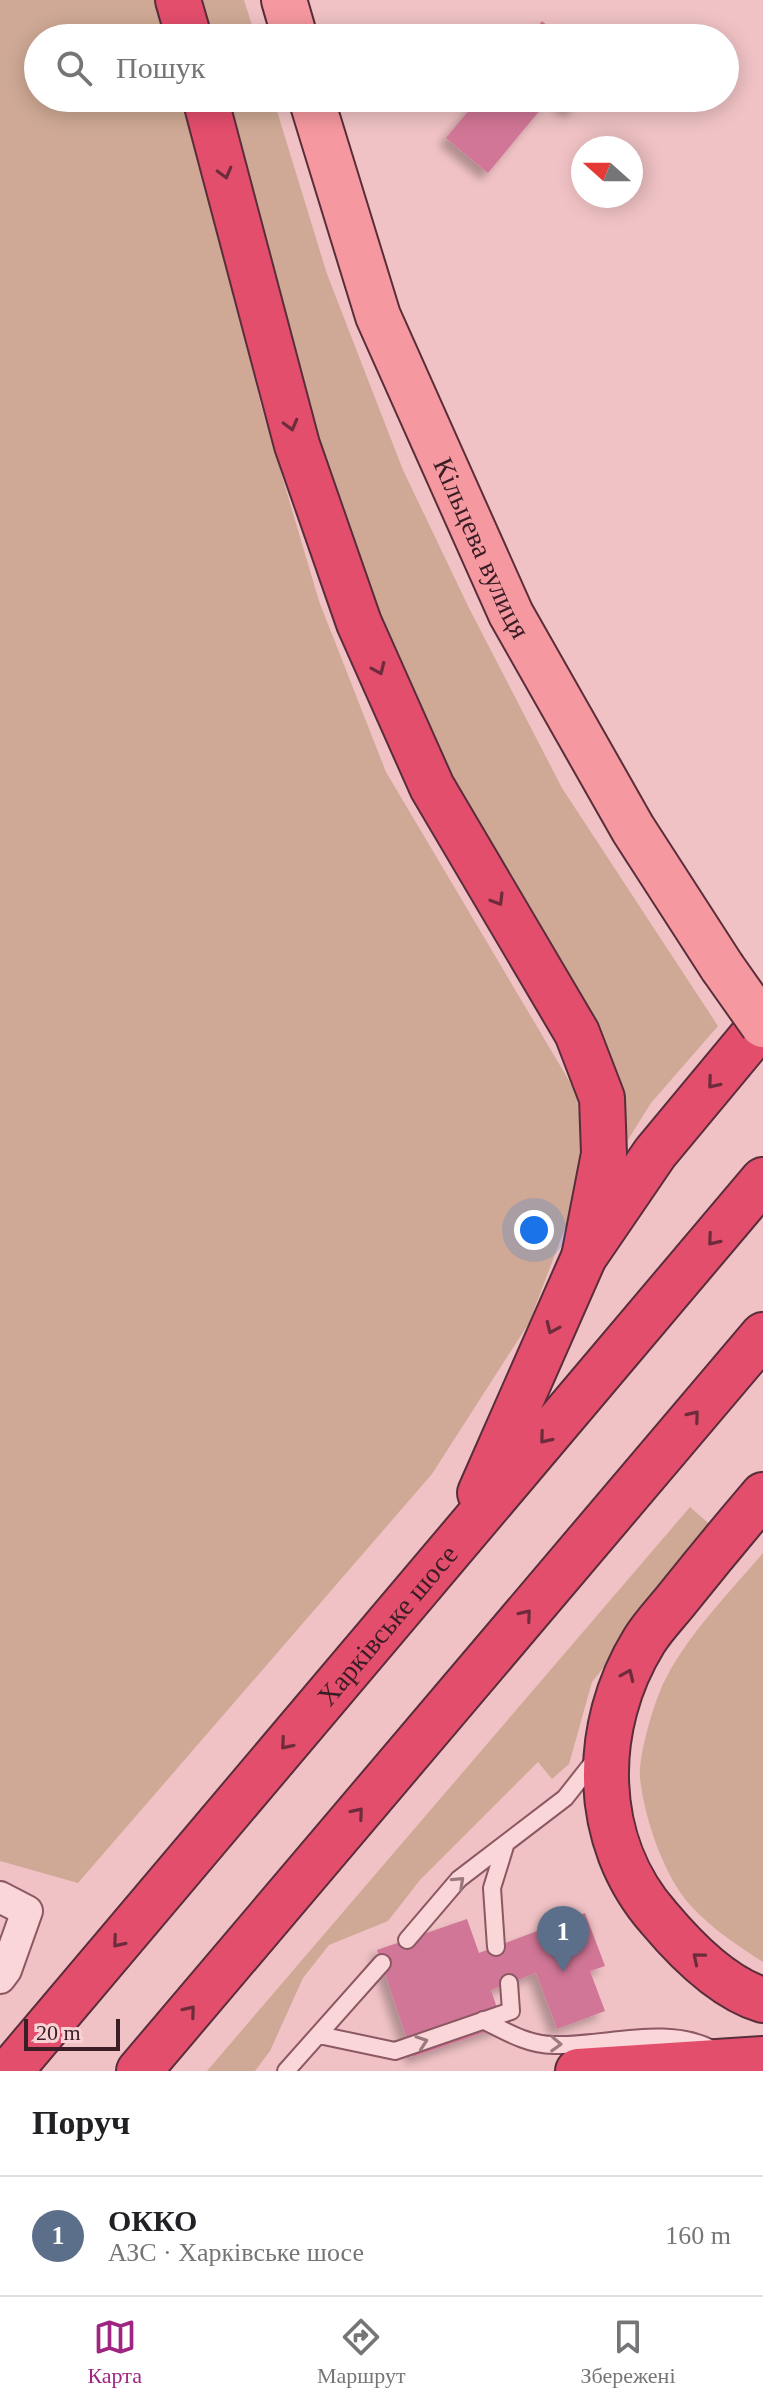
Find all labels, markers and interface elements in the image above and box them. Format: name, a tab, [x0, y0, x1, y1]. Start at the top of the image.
search box	[24, 24, 739, 112]
icon: search	[52, 46, 96, 90]
text: Пошук	[116, 51, 205, 84]
north arrow	[571, 136, 643, 208]
one-way arrow	[215, 166, 232, 180]
one-way arrow	[282, 417, 299, 431]
street label: Кільцева вулиця	[428, 453, 537, 644]
one-way arrow	[370, 661, 386, 675]
one-way arrow	[488, 891, 504, 906]
one-way arrow	[708, 1073, 723, 1088]
your location	[514, 1210, 554, 1250]
one-way arrow	[708, 1231, 723, 1245]
one-way arrow	[546, 1320, 562, 1334]
one-way arrow	[684, 1411, 699, 1426]
one-way arrow	[540, 1429, 555, 1444]
street label: Харківське шосе	[311, 1539, 463, 1711]
one-way arrow	[516, 1609, 531, 1624]
one-way arrow	[619, 1669, 635, 1684]
one-way arrow	[281, 1734, 296, 1749]
one-way arrow	[348, 1808, 363, 1822]
one-way arrow	[450, 1877, 464, 1892]
pin: 1	[537, 1906, 589, 1972]
one-way arrow	[113, 1933, 128, 1947]
one-way arrow	[693, 1953, 708, 1967]
one-way arrow	[180, 2006, 195, 2021]
scale bar	[24, 2015, 120, 2051]
text: 20 m	[36, 2020, 81, 2045]
one-way arrow	[414, 2035, 428, 2052]
one-way arrow	[550, 2035, 563, 2053]
text: Поруч	[32, 2104, 130, 2141]
text: ОККО	[108, 2204, 197, 2237]
text: 1	[52, 2221, 65, 2250]
text: 160 m	[665, 2221, 731, 2250]
text: АЗС · Харківське шосе	[108, 2238, 364, 2267]
tab: Карта	[87, 2315, 142, 2389]
tab: Маршрут	[317, 2315, 406, 2389]
tab: Збережені	[580, 2315, 676, 2389]

